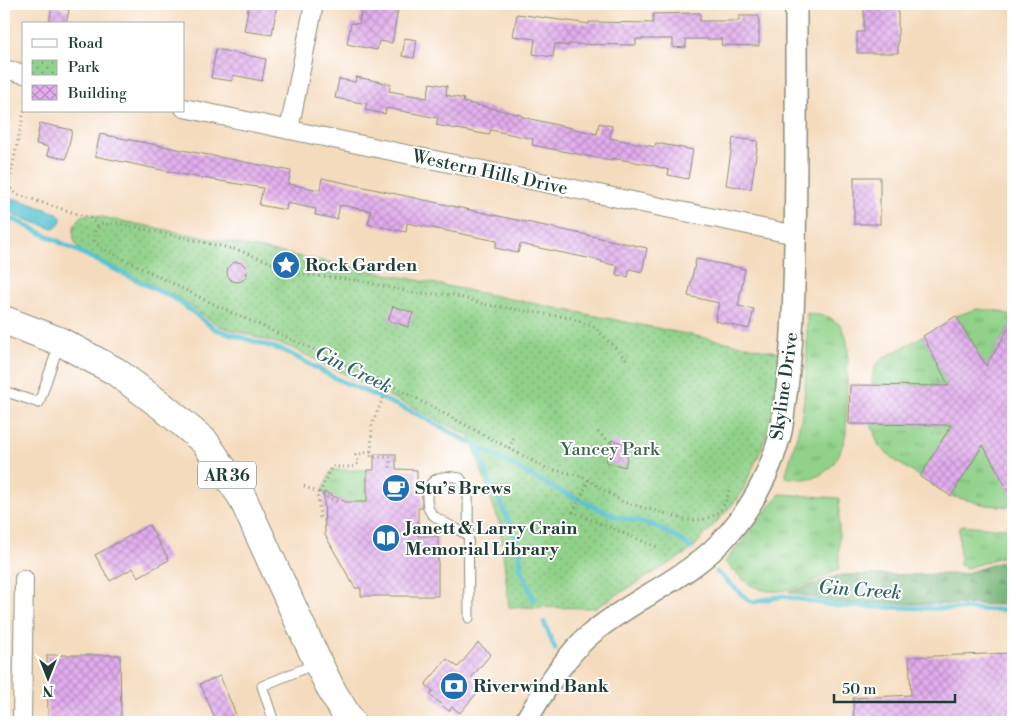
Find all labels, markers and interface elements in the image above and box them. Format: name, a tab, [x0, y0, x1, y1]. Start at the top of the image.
legend	[22, 22, 185, 112]
text: Road	[68, 34, 103, 53]
text: Park	[68, 58, 100, 77]
text: Building	[67, 84, 127, 103]
street label: Western Hills Drive	[409, 145, 570, 200]
place icon: Rock Garden	[271, 250, 301, 280]
place label: Rock Garden	[305, 254, 417, 277]
street label: Skyline Drive	[766, 331, 803, 442]
water label: Gin Creek	[311, 341, 396, 399]
park label: Yancey Park	[560, 438, 661, 461]
road number: AR 36	[198, 462, 256, 488]
cafe icon: Stu’s Brews	[381, 473, 411, 503]
place label: Stu’s Brews	[415, 477, 511, 500]
place label: Janett & Larry Crain Memorial Library	[402, 517, 577, 561]
library icon: Janett & Larry Crain Memorial Library	[371, 523, 401, 553]
water label: Gin Creek	[818, 575, 902, 605]
north arrow	[22, 654, 72, 704]
bank icon: Riverwind Bank	[439, 671, 469, 701]
scale bar	[834, 671, 956, 703]
place label: Riverwind Bank	[473, 675, 610, 698]
text: 50 m	[842, 680, 876, 699]
text: N	[42, 681, 54, 699]

